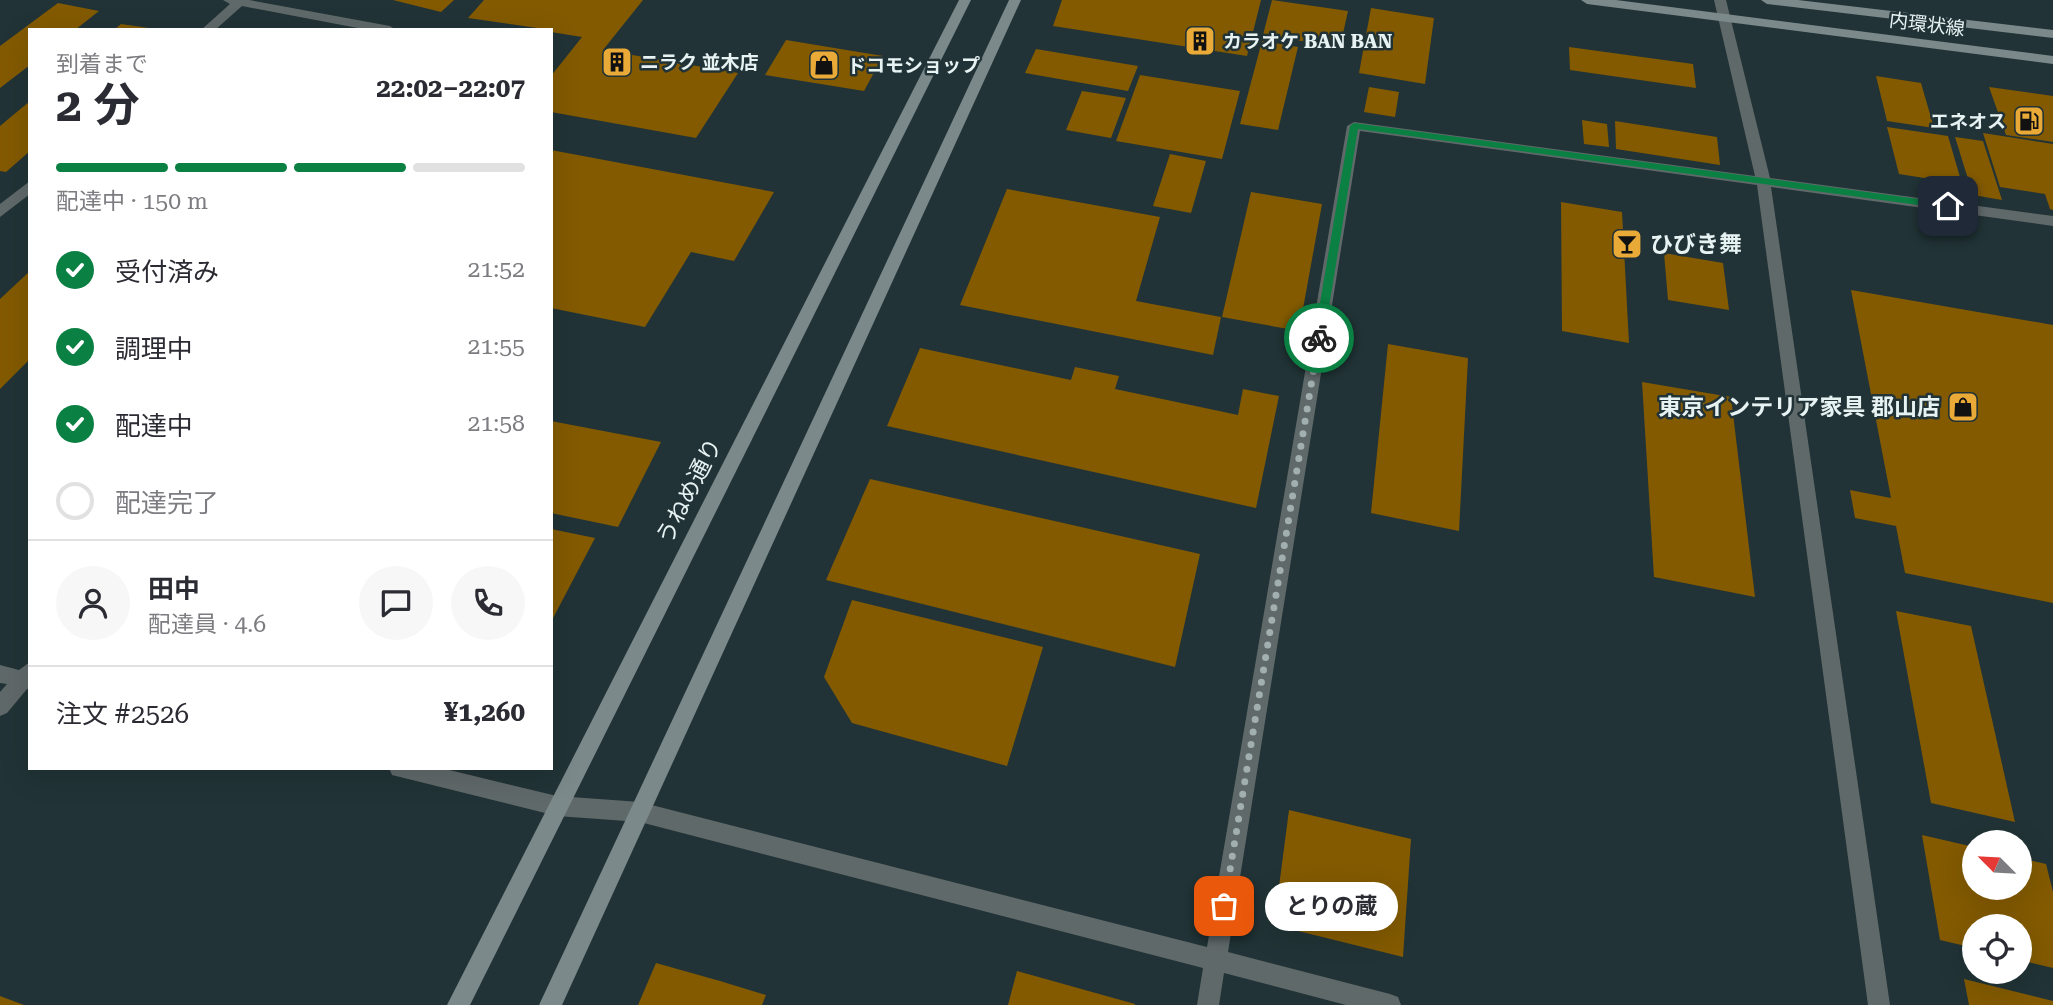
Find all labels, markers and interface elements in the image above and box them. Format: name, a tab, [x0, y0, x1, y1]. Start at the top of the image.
street label: 内環状線	[1888, 8, 1966, 41]
building icon: カラオケ BAN BAN	[1183, 24, 1217, 58]
place label: カラオケ BAN BAN	[1223, 30, 1393, 53]
building icon: ニラク 並木店	[600, 45, 634, 79]
shop icon: ドコモショップ	[807, 48, 841, 82]
text: 到着まで	[56, 51, 148, 78]
place label: ニラク 並木店	[640, 51, 759, 74]
place label: ドコモショップ	[847, 54, 980, 77]
text: 22:02–22:07	[376, 73, 525, 103]
text: 2 分	[56, 78, 139, 132]
fuel station icon: エネオス	[2012, 104, 2046, 138]
place label: エネオス	[1930, 110, 2006, 133]
pin	[1918, 176, 1978, 236]
icon: home	[1929, 187, 1967, 225]
text: 配達中 · 150 m	[56, 188, 208, 215]
bar icon: ひびき舞	[1610, 227, 1644, 261]
place label: ひびき舞	[1650, 231, 1742, 258]
icon: check	[56, 251, 94, 289]
text: 21:52	[468, 256, 525, 283]
text: 受付済み	[115, 257, 219, 287]
courier	[1284, 303, 1354, 373]
icon: bike	[1300, 319, 1338, 357]
icon: check	[56, 328, 94, 366]
text: 21:55	[468, 333, 525, 360]
text: 調理中	[115, 334, 193, 364]
shop icon: 東京インテリア家具 郡山店	[1946, 390, 1980, 424]
place label: 東京インテリア家具 郡山店	[1658, 394, 1940, 421]
icon: check	[56, 405, 94, 443]
text: 21:58	[468, 410, 525, 437]
text: 配達中	[115, 411, 193, 441]
street label: うねめ通り	[651, 434, 728, 549]
text: 配達完了	[115, 488, 219, 518]
button: person	[56, 566, 130, 640]
button: chat	[359, 566, 433, 640]
button: phone	[451, 566, 525, 640]
text: 田中	[148, 574, 200, 604]
text: 配達員 · 4.6	[148, 611, 266, 638]
text: ¥1,260	[444, 697, 525, 727]
text: 注文 #2526	[56, 699, 189, 729]
north arrow	[1962, 830, 2032, 900]
map controls	[1962, 830, 2032, 984]
pin	[1194, 876, 1254, 936]
callout: とりの蔵	[1266, 881, 1399, 930]
icon: bag	[1205, 887, 1243, 925]
text: とりの蔵	[1286, 893, 1378, 920]
button: locate	[1962, 914, 2032, 984]

